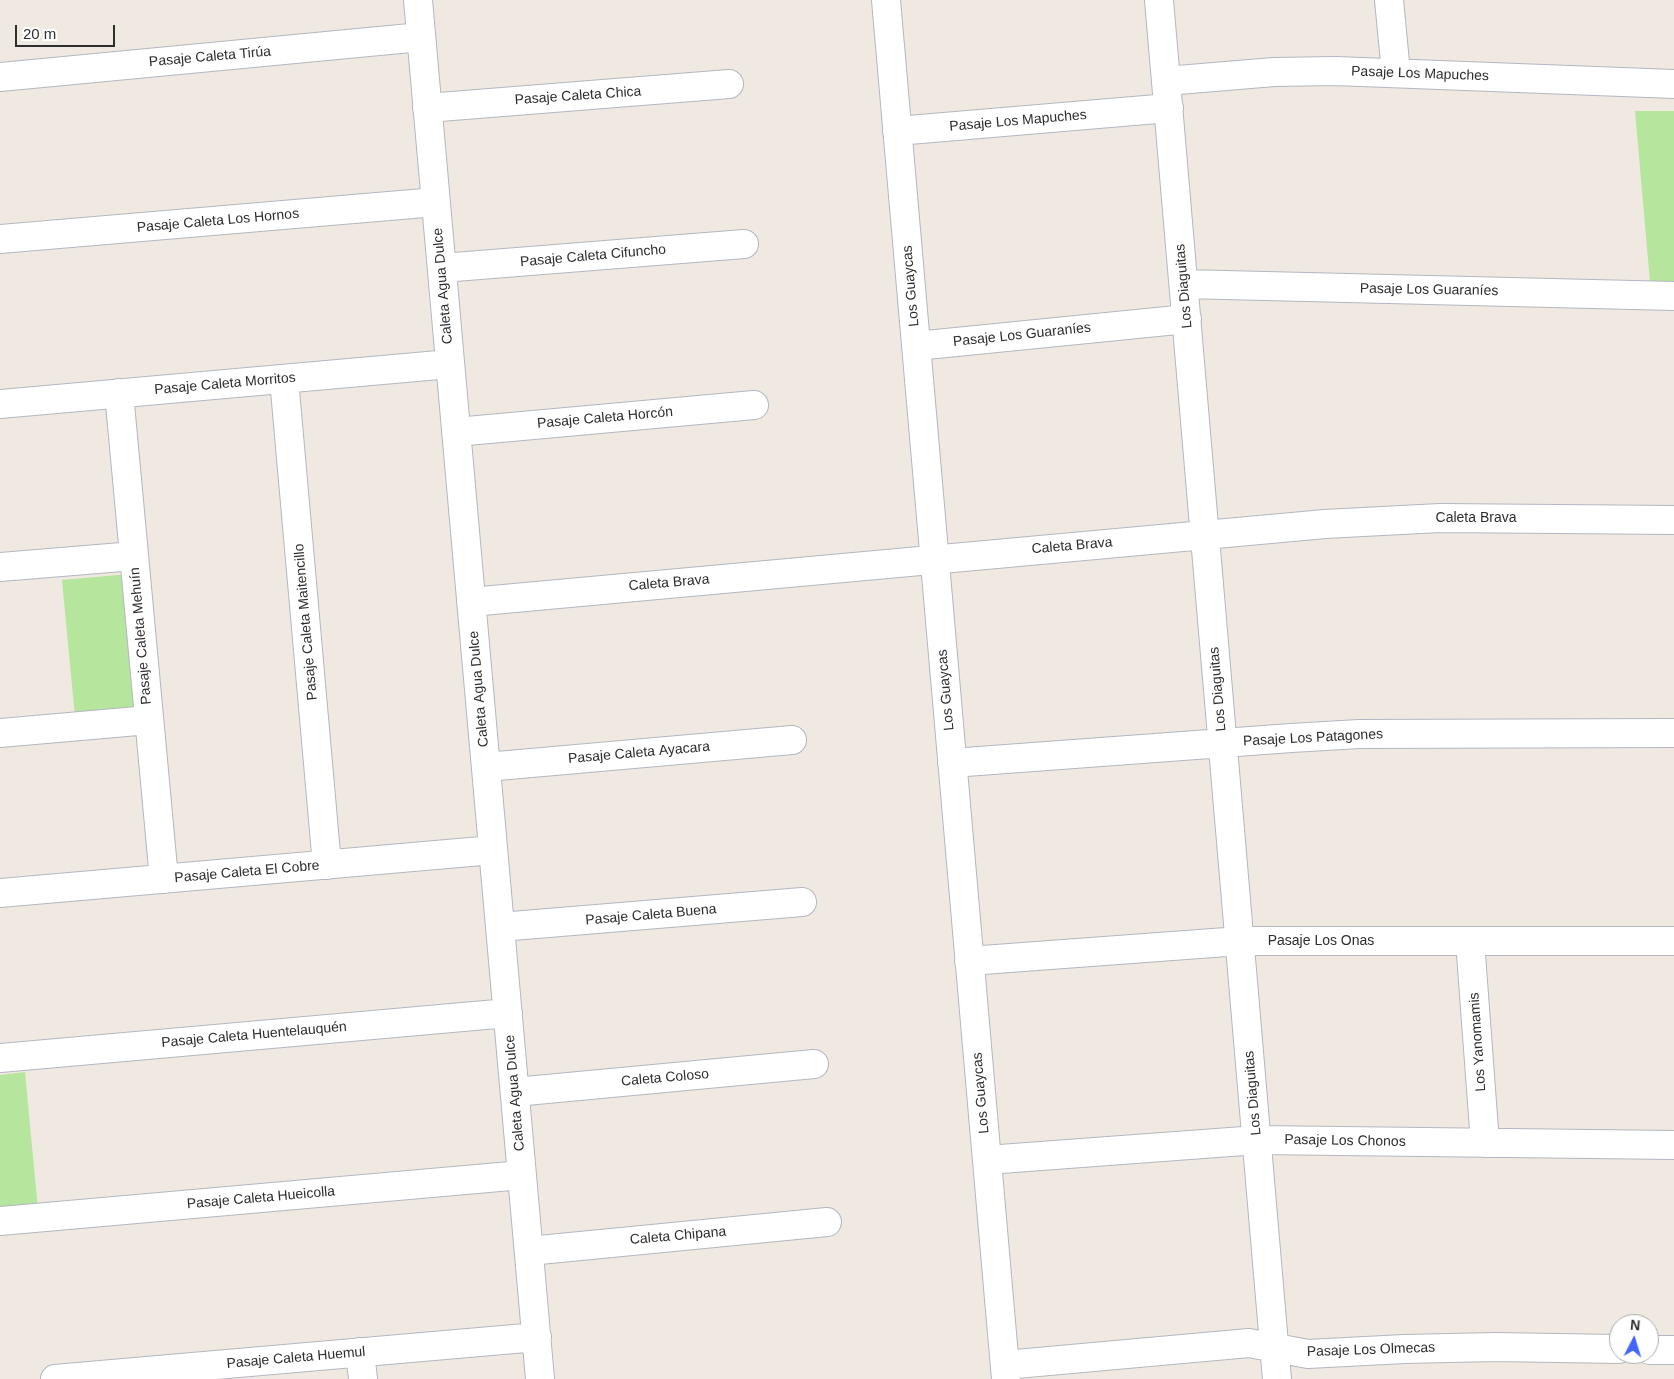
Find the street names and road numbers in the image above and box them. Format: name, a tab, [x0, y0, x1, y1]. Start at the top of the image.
street label: Pasaje Caleta Tirúa	[148, 43, 272, 71]
street label: Pasaje Los Mapuches	[1351, 63, 1489, 85]
street label: Pasaje Caleta Chica	[514, 83, 642, 109]
street label: Pasaje Los Mapuches	[949, 107, 1087, 135]
street label: Pasaje Caleta Los Hornos	[136, 206, 300, 236]
street label: Caleta Agua Dulce	[430, 227, 456, 345]
street label: Pasaje Caleta Cifuncho	[519, 241, 667, 271]
street label: Los Diaguitas	[1172, 243, 1196, 329]
street label: Los Guaycas	[899, 245, 923, 327]
street label: Pasaje Los Guaraníes	[1360, 280, 1498, 300]
street label: Pasaje Los Guaraníes	[952, 319, 1092, 351]
street label: Pasaje Caleta Morritos	[154, 369, 296, 399]
street label: Pasaje Caleta Horcón	[536, 404, 674, 432]
street label: Caleta Brava	[1436, 510, 1516, 526]
street label: Caleta Brava	[1031, 534, 1113, 558]
street label: Pasaje Caleta Maitencillo	[291, 543, 321, 701]
street label: Pasaje Caleta Mehuín	[127, 567, 155, 705]
street label: Caleta Brava	[628, 571, 710, 595]
street label: Caleta Agua Dulce	[466, 630, 492, 748]
street label: Los Diaguitas	[1206, 646, 1230, 732]
street label: Los Guaycas	[934, 649, 958, 731]
street label: Pasaje Los Patagones	[1243, 726, 1383, 750]
street label: Pasaje Caleta Ayacara	[567, 738, 711, 768]
street label: Pasaje Caleta El Cobre	[174, 857, 320, 887]
street label: Pasaje Caleta Buena	[585, 901, 717, 929]
street label: Pasaje Los Onas	[1268, 933, 1374, 949]
street label: Los Yanomamis	[1466, 992, 1490, 1092]
street label: Pasaje Caleta Huentelauquén	[161, 1019, 347, 1051]
street label: Caleta Agua Dulce	[502, 1034, 528, 1152]
street label: Los Diaguitas	[1241, 1050, 1265, 1136]
street label: Los Guaycas	[969, 1052, 993, 1134]
street label: Caleta Coloso	[620, 1066, 710, 1090]
street label: Pasaje Los Chonos	[1284, 1132, 1406, 1150]
street label: Pasaje Caleta Hueicolla	[186, 1183, 336, 1213]
street label: Caleta Chipana	[629, 1223, 727, 1249]
street label: Pasaje Los Olmecas	[1307, 1339, 1435, 1361]
street label: Pasaje Caleta Huemul	[226, 1344, 366, 1372]

